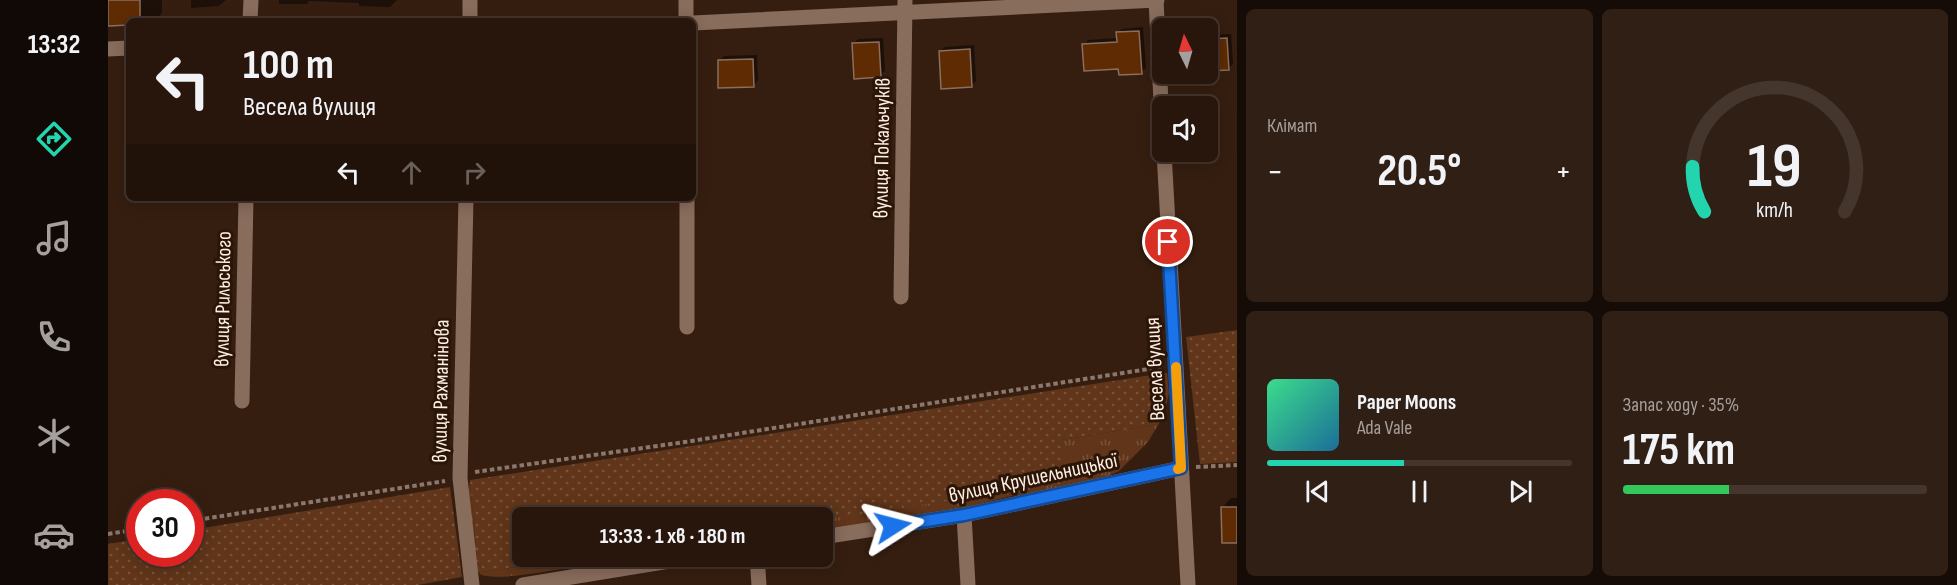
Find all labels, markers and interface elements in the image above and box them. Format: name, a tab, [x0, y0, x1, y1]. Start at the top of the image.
north arrow	[1152, 18, 1218, 84]
map controls	[1152, 18, 1218, 162]
text: 13:32	[28, 29, 80, 61]
text: 100 m	[243, 40, 334, 91]
icon: left	[144, 42, 222, 120]
street label: вулиця Покальчуків	[868, 77, 896, 219]
text: Весела вулиця	[243, 91, 376, 123]
button: sound	[1152, 96, 1218, 162]
text: Клімат	[1267, 114, 1317, 138]
icon: directions	[33, 118, 75, 160]
text: 19	[1748, 130, 1802, 205]
text: 20.5°	[1377, 144, 1461, 199]
text: −	[1267, 152, 1283, 192]
text: +	[1555, 152, 1571, 192]
icon: left	[332, 156, 365, 189]
icon: ahead	[395, 156, 428, 189]
icon: right	[458, 156, 491, 189]
text: km/h	[1756, 199, 1793, 224]
pin	[1142, 216, 1193, 267]
icon: music	[33, 217, 75, 259]
icon: arrive	[1151, 225, 1184, 258]
street label: вулиця Рильського	[209, 231, 237, 367]
icon: phone	[33, 316, 75, 358]
street label: Весела вулиця	[1140, 317, 1170, 421]
street label: вулиця Рахманінова	[427, 319, 455, 463]
text: Paper Moons	[1357, 389, 1456, 416]
text: Запас ходу · 35%	[1623, 393, 1739, 417]
icon: climate	[33, 415, 75, 457]
text: Ada Vale	[1357, 416, 1412, 440]
text: 175 km	[1623, 423, 1735, 478]
street label: вулиця Крушельницької	[946, 448, 1121, 508]
icon: previous	[1301, 475, 1334, 508]
icon: pause	[1403, 475, 1436, 508]
icon: next	[1504, 475, 1537, 508]
speed limit sign: 30	[126, 489, 204, 567]
position arrow	[861, 494, 925, 558]
icon: car	[33, 514, 75, 556]
text: 13:33 · 1 хв · 180 m	[600, 523, 745, 550]

